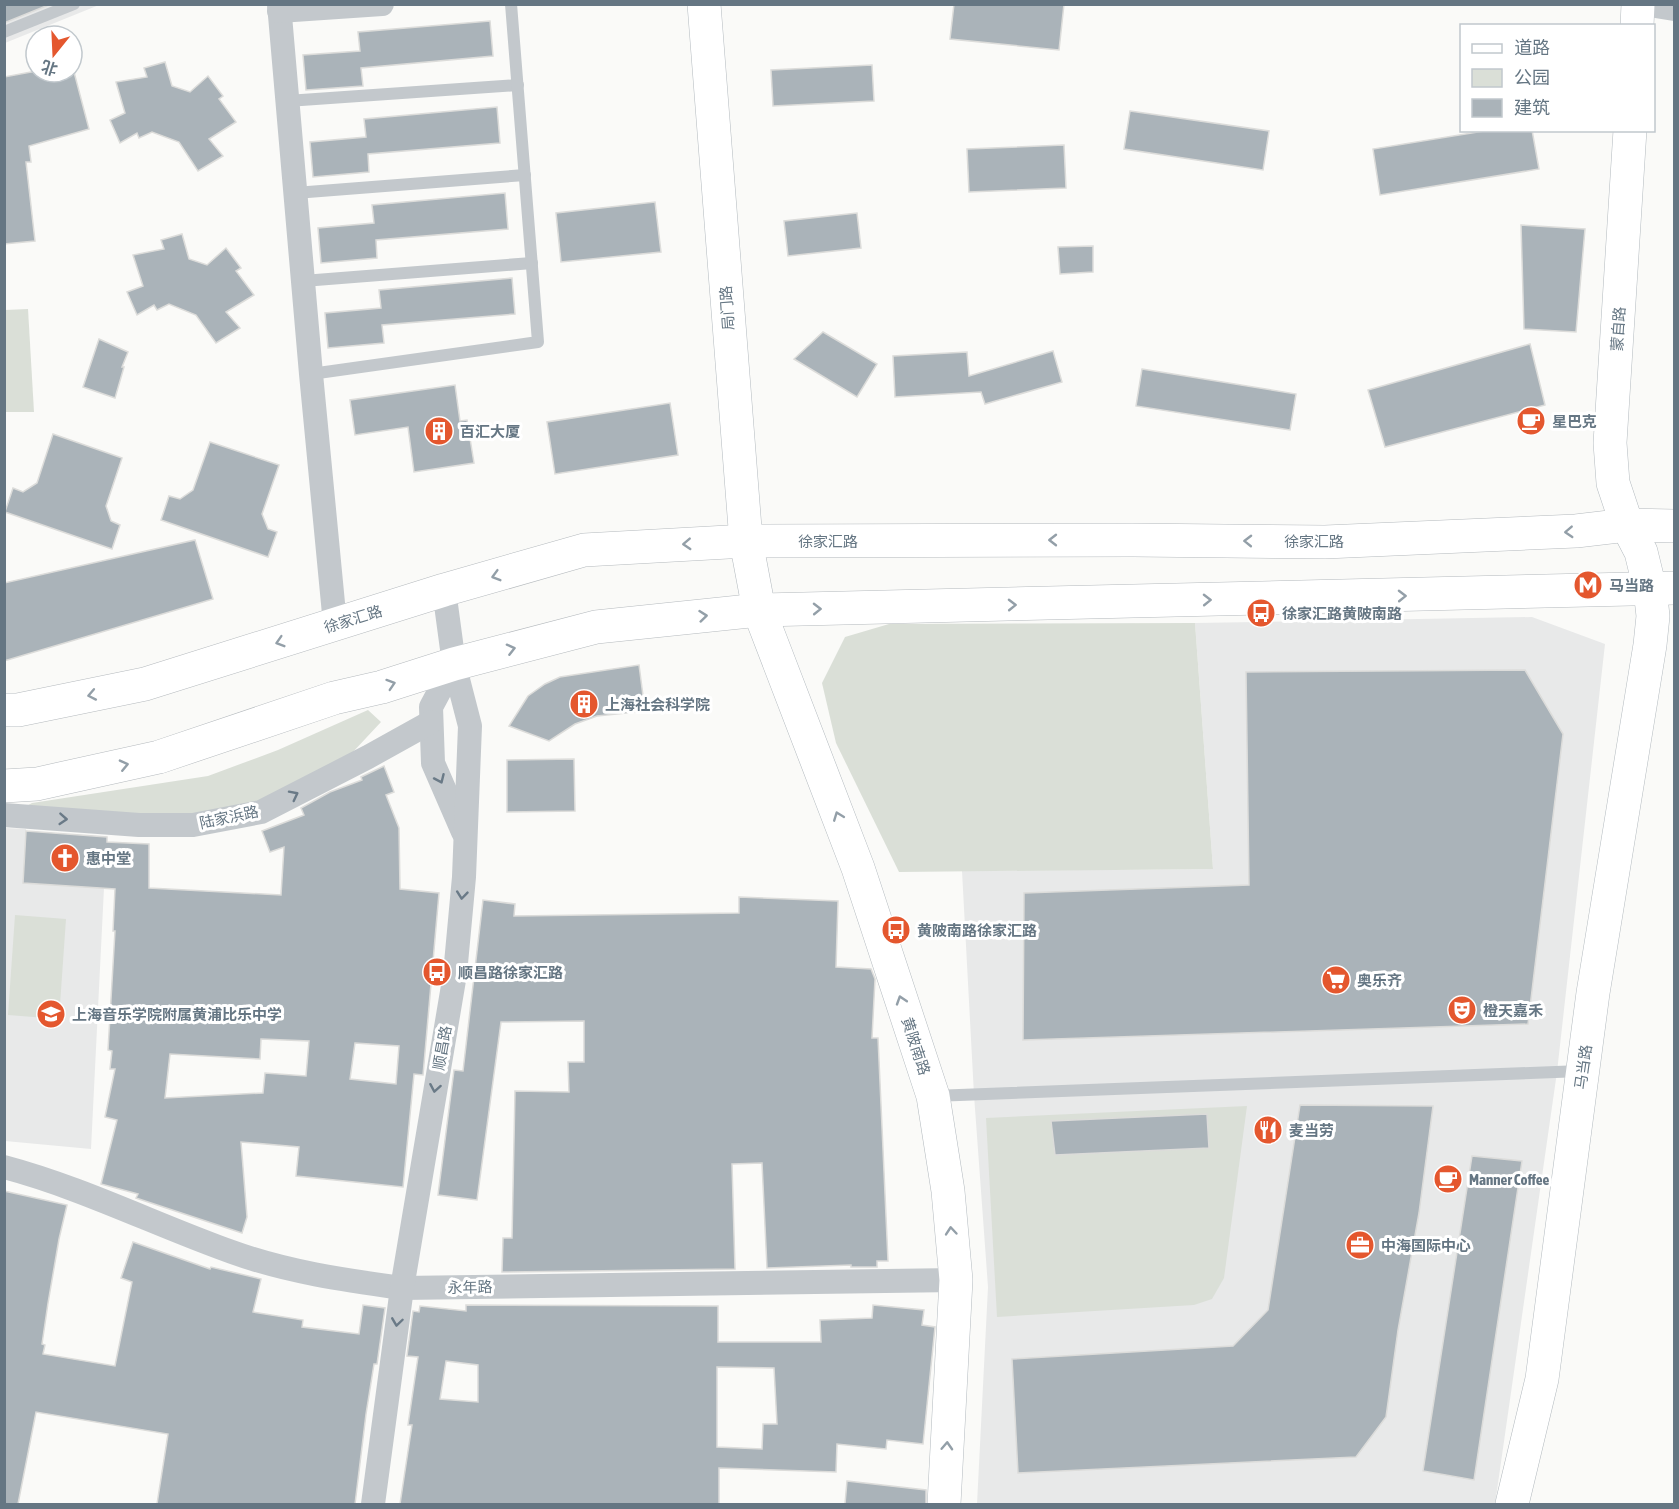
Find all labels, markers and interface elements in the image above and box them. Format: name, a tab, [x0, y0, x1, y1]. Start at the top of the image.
north arrow	[24, 24, 84, 84]
legend	[1460, 24, 1655, 132]
text: 道路	[1514, 37, 1550, 58]
text: 北	[39, 57, 60, 79]
text: 公园	[1514, 67, 1550, 88]
text: 建筑	[1514, 97, 1550, 118]
street label: 局门路	[717, 285, 737, 331]
street label: 蒙自路	[1608, 306, 1628, 352]
cafe icon: 星巴克	[1515, 405, 1547, 437]
place label: 星巴克	[1552, 413, 1597, 430]
building icon: 百汇大厦	[423, 415, 455, 447]
place label: 百汇大厦	[460, 423, 520, 440]
one-way arrow	[1564, 525, 1573, 538]
street label: 徐家汇路	[798, 533, 858, 550]
street label: 徐家汇路	[1284, 533, 1344, 550]
one-way arrow	[1048, 534, 1057, 546]
one-way arrow	[1243, 535, 1252, 547]
one-way arrow	[683, 538, 692, 551]
one-way arrow	[491, 569, 502, 581]
metro station icon: 马当路	[1572, 569, 1604, 601]
place label: 马当路	[1609, 577, 1654, 594]
one-way arrow	[1397, 589, 1406, 602]
one-way arrow	[1202, 594, 1211, 607]
bus stop icon: 徐家汇路黄陂南路	[1245, 597, 1277, 629]
one-way arrow	[1007, 599, 1016, 611]
street label: 徐家汇路	[322, 602, 384, 636]
one-way arrow	[812, 603, 821, 615]
place label: 徐家汇路黄陂南路	[1282, 605, 1402, 622]
one-way arrow	[698, 610, 707, 623]
one-way arrow	[275, 635, 286, 647]
one-way arrow	[506, 644, 516, 657]
one-way arrow	[385, 679, 396, 691]
one-way arrow	[87, 688, 97, 701]
building icon: 上海社会科学院	[568, 688, 600, 720]
place label: 上海社会科学院	[605, 696, 710, 713]
one-way arrow	[119, 759, 129, 772]
one-way arrow	[433, 773, 445, 784]
one-way arrow	[288, 791, 299, 802]
street label: 陆家浜路	[198, 802, 260, 832]
one-way arrow	[832, 811, 845, 821]
one-way arrow	[58, 812, 67, 825]
church icon: 惠中堂	[49, 842, 81, 874]
place label: 惠中堂	[86, 850, 131, 867]
one-way arrow	[457, 891, 469, 900]
bus stop icon: 黄陂南路徐家汇路	[880, 914, 912, 946]
place label: 黄陂南路徐家汇路	[917, 922, 1037, 939]
bus stop icon: 顺昌路徐家汇路	[421, 956, 453, 988]
place label: 顺昌路徐家汇路	[458, 964, 563, 981]
supermarket icon: 奥乐齐	[1320, 964, 1352, 996]
place label: 奥乐齐	[1357, 972, 1402, 989]
theatre icon: 橙天嘉禾	[1446, 994, 1478, 1026]
one-way arrow	[896, 995, 908, 1006]
school or university icon: 上海音乐学院附属黄浦比乐中学	[35, 998, 67, 1030]
place label: 橙天嘉禾	[1483, 1002, 1543, 1019]
place label: 上海音乐学院附属黄浦比乐中学	[72, 1006, 282, 1023]
street label: 黄陂南路	[899, 1015, 933, 1077]
street label: 顺昌路	[430, 1024, 454, 1072]
street label: 马当路	[1571, 1044, 1595, 1090]
one-way arrow	[430, 1084, 442, 1093]
restaurant icon: 麦当劳	[1252, 1114, 1284, 1146]
place label: 麦当劳	[1289, 1122, 1334, 1139]
cafe icon: Manner Coffee	[1432, 1163, 1464, 1195]
place label: Manner Coffee	[1469, 1171, 1550, 1188]
one-way arrow	[945, 1226, 958, 1235]
office icon: 中海国际中心	[1344, 1229, 1376, 1261]
place label: 中海国际中心	[1381, 1237, 1471, 1254]
street label: 永年路	[447, 1278, 493, 1296]
one-way arrow	[392, 1318, 404, 1327]
one-way arrow	[941, 1442, 954, 1451]

